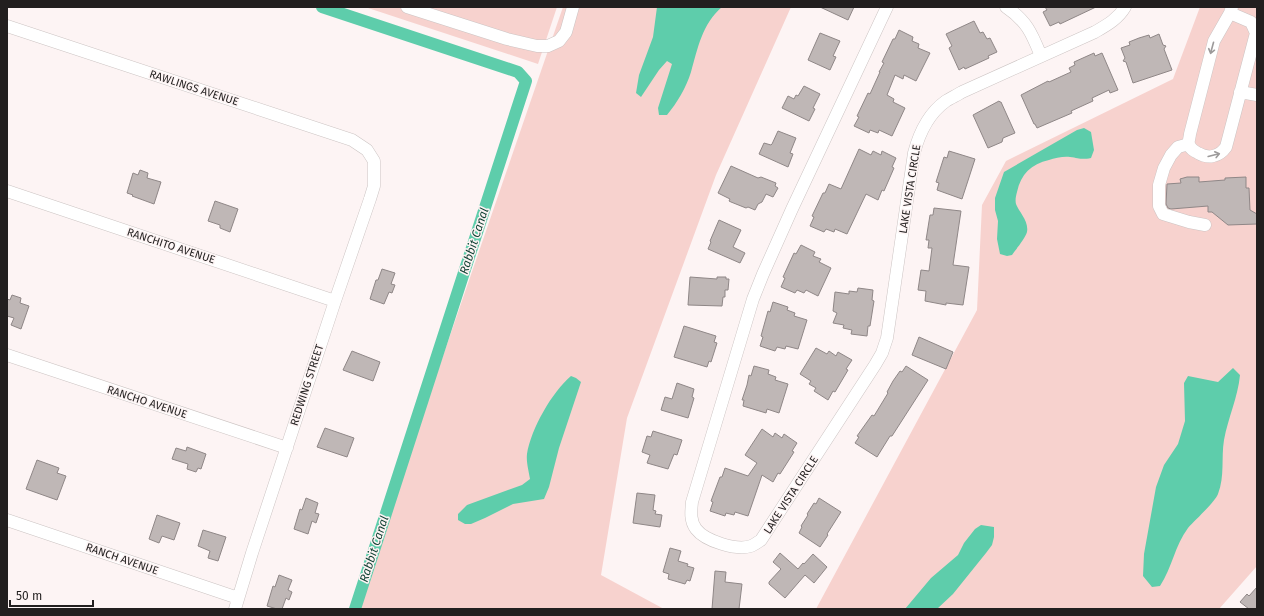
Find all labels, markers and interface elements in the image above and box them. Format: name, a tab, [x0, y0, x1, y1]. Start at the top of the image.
one-way arrow	[1208, 41, 1216, 54]
street label: RAWLINGS AVENUE	[148, 67, 240, 109]
street label: LAKE VISTA CIRCLE	[897, 143, 923, 234]
one-way arrow	[1208, 150, 1221, 158]
water label: Rabbit Canal	[457, 206, 491, 276]
street label: RANCHITO AVENUE	[125, 226, 217, 266]
street label: REDWING STREET	[288, 342, 326, 427]
street label: RANCHO AVENUE	[105, 383, 189, 421]
street label: LAKE VISTA CIRCLE	[761, 454, 821, 536]
water label: Rabbit Canal	[357, 514, 391, 584]
street label: RANCH AVENUE	[84, 541, 160, 578]
scale bar	[10, 582, 93, 608]
text: 50 m	[16, 589, 42, 603]

